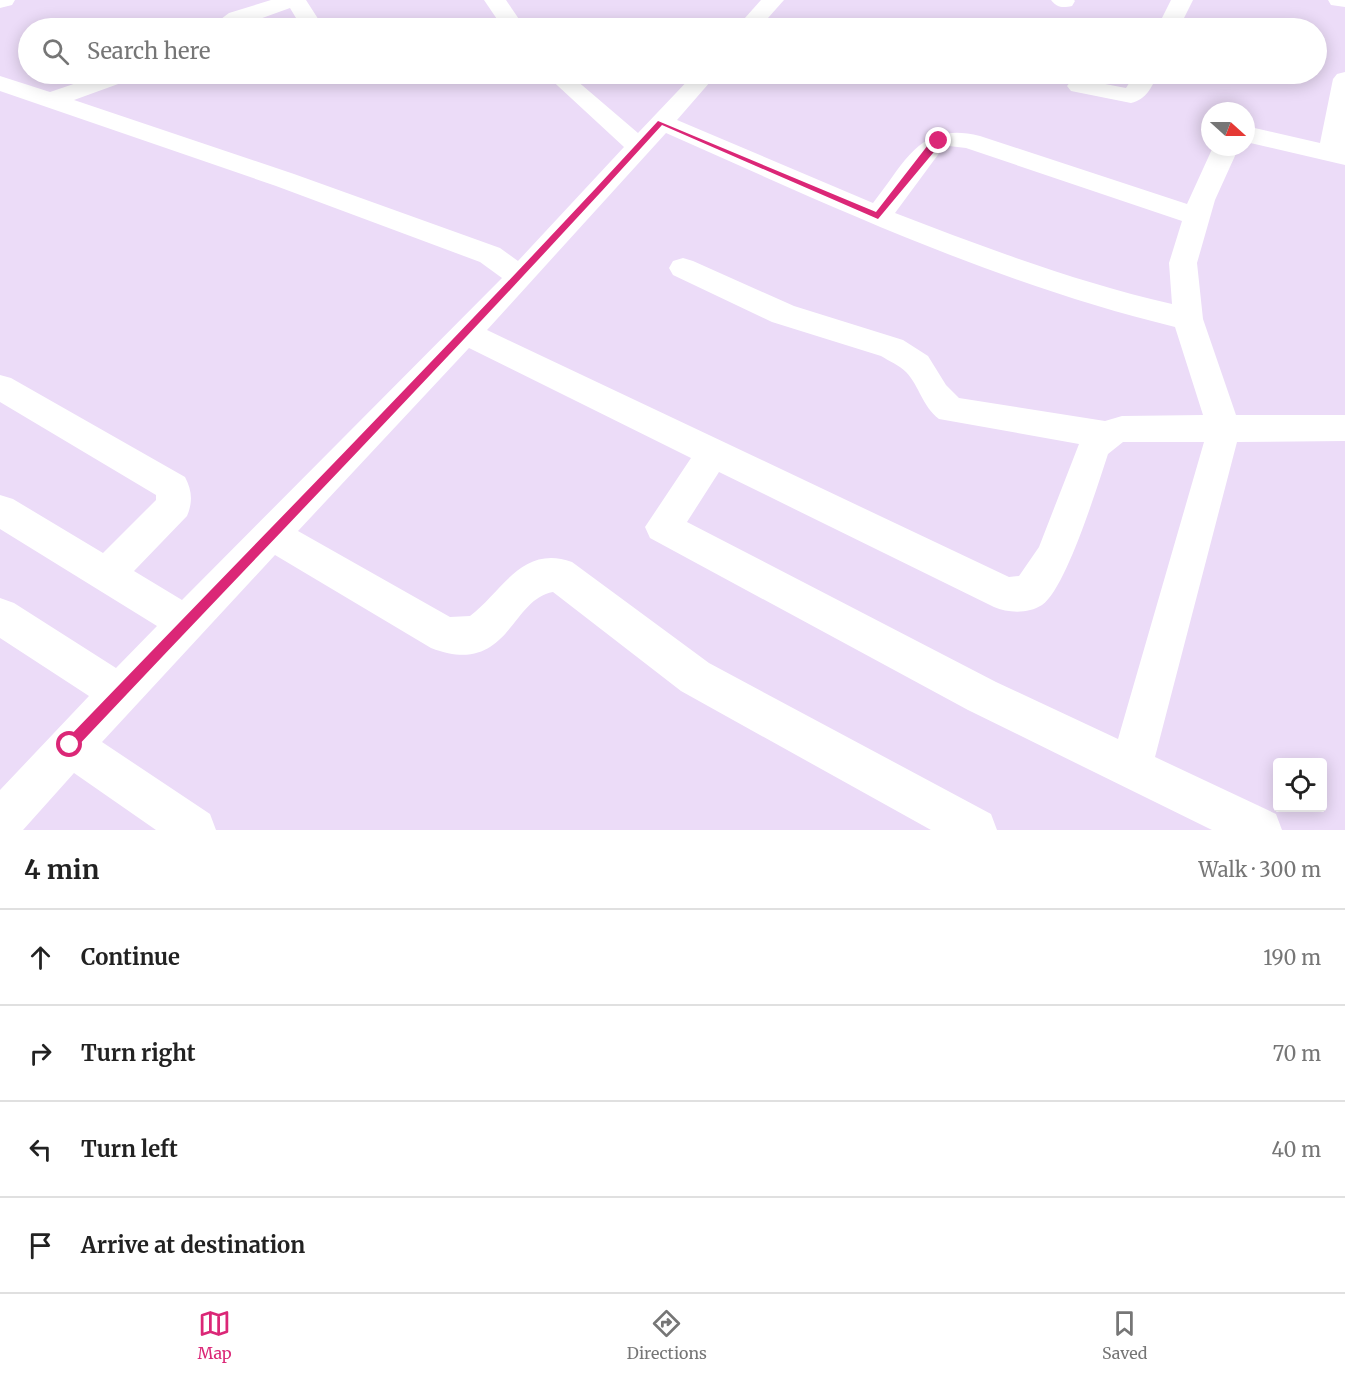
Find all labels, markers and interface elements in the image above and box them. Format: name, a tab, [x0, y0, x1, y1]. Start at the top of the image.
search box	[18, 18, 1327, 84]
icon: search	[39, 35, 72, 68]
text: Search here	[87, 37, 210, 65]
north arrow	[1201, 102, 1255, 156]
route end	[925, 127, 951, 153]
route start	[56, 731, 82, 757]
map controls	[1273, 758, 1327, 812]
button: locate	[1273, 758, 1327, 812]
text: 4 min	[24, 853, 99, 886]
text: Walk · 300 m	[1199, 857, 1321, 882]
icon: ahead	[24, 941, 57, 974]
text: Continue	[81, 943, 180, 971]
text: 190 m	[1263, 945, 1321, 970]
icon: right	[24, 1037, 57, 1070]
text: Turn right	[81, 1039, 195, 1067]
text: 70 m	[1273, 1041, 1321, 1066]
icon: left	[24, 1133, 57, 1166]
text: Turn left	[81, 1135, 178, 1163]
text: 40 m	[1271, 1137, 1321, 1162]
icon: arrive	[24, 1229, 57, 1262]
text: Arrive at destination	[81, 1231, 305, 1259]
tab: Map	[198, 1307, 232, 1363]
tab: Directions	[627, 1307, 707, 1363]
tab: Saved	[1102, 1307, 1147, 1363]

